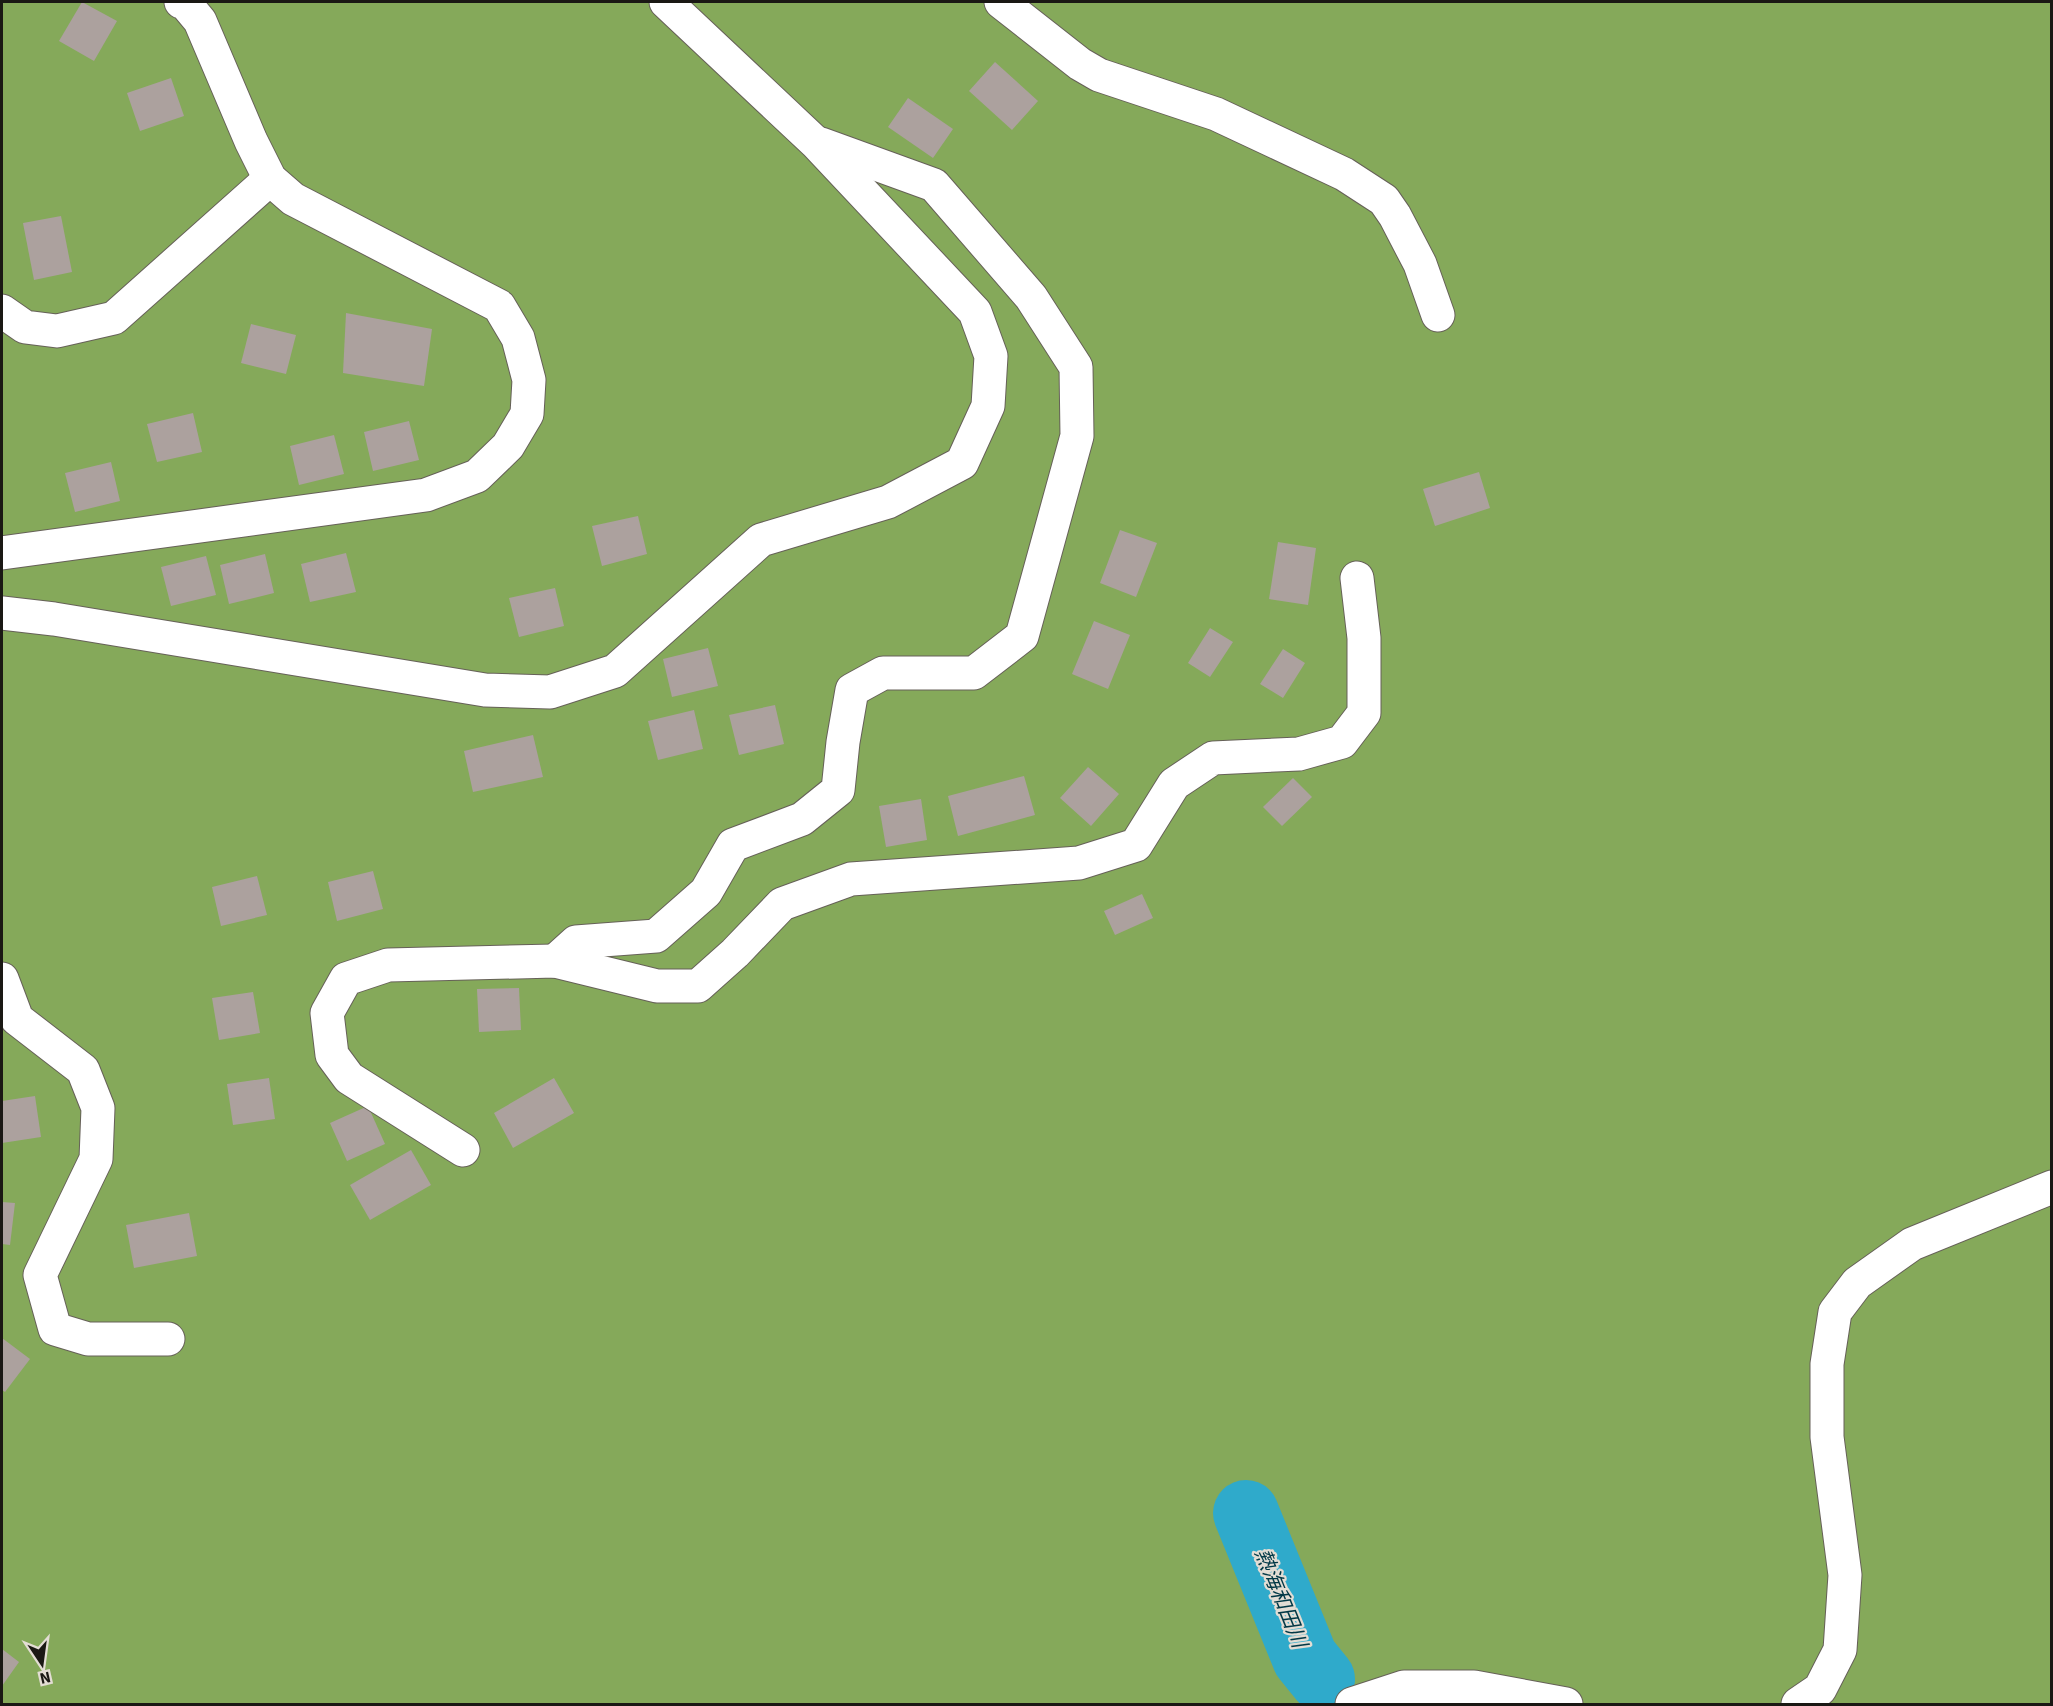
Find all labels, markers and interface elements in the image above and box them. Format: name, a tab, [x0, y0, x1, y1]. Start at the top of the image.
water label: 熱海和田川	[1247, 1544, 1315, 1654]
north arrow	[12, 1634, 72, 1694]
text: N	[37, 1666, 53, 1690]

